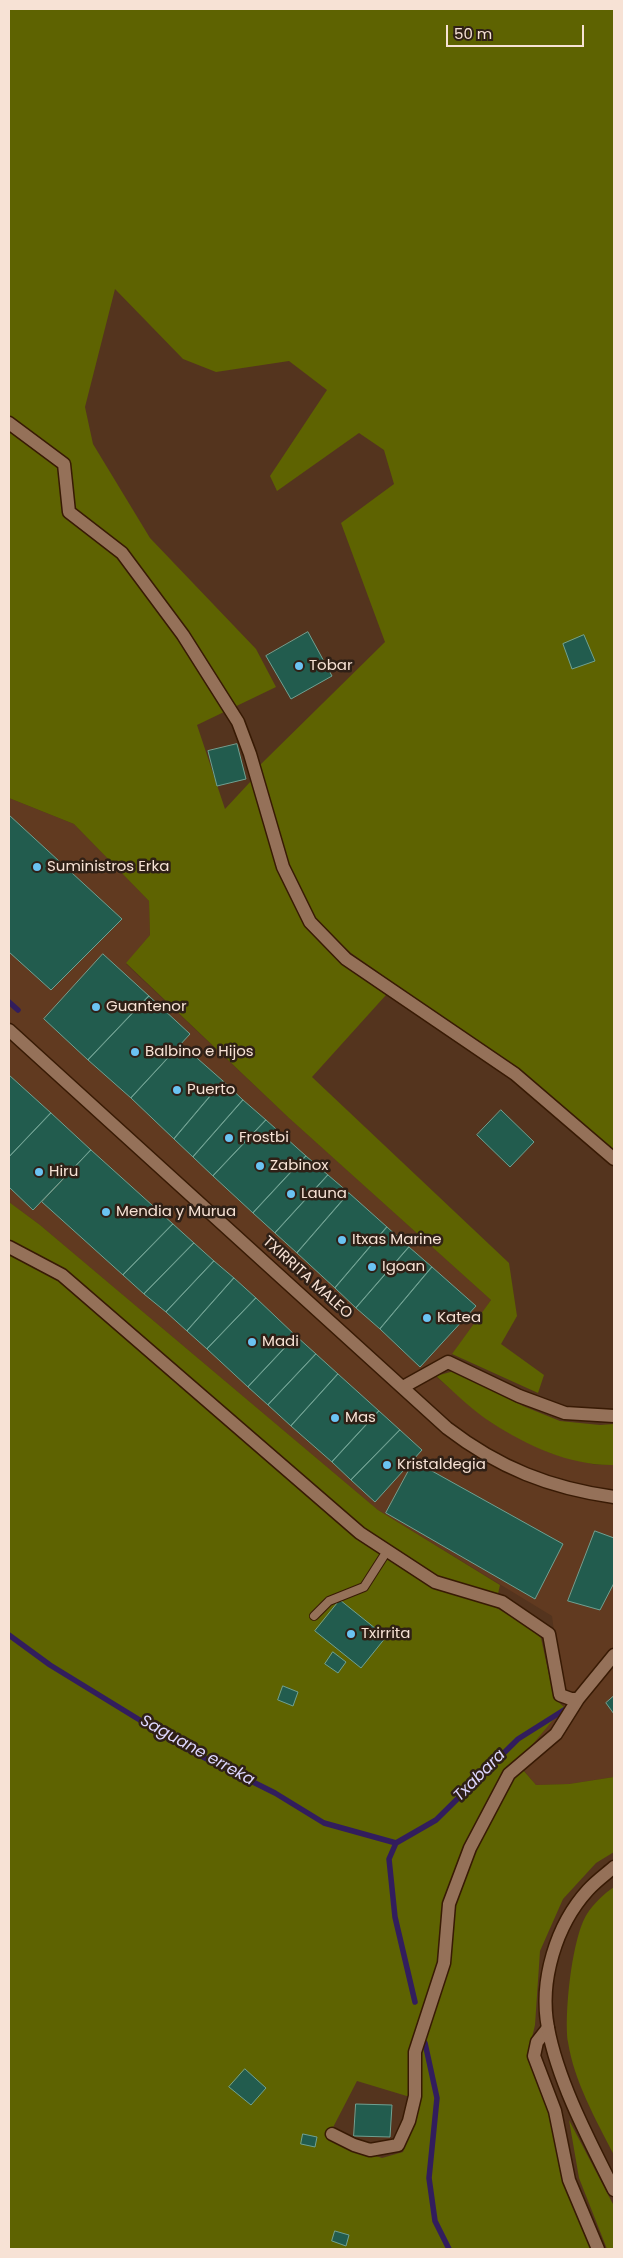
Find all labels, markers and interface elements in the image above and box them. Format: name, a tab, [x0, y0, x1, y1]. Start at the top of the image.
scale bar	[448, 15, 586, 47]
text: 50 m	[454, 23, 492, 44]
place label: Tobar	[309, 657, 353, 675]
marker: Tobar	[293, 660, 305, 672]
place label: Suministros Erka	[47, 858, 169, 876]
marker: Suministros Erka	[31, 861, 43, 873]
place label: Guantenor	[106, 998, 187, 1016]
marker: Guantenor	[90, 1001, 102, 1013]
place label: Balbino e Hijos	[145, 1043, 254, 1061]
marker: Balbino e Hijos	[129, 1046, 141, 1058]
place label: Puerto	[187, 1081, 235, 1099]
marker: Puerto	[171, 1084, 183, 1096]
place label: Frostbi	[239, 1129, 289, 1147]
marker: Frostbi	[223, 1132, 235, 1144]
place label: Zabinox	[270, 1157, 328, 1175]
marker: Zabinox	[254, 1160, 266, 1172]
place label: Hiru	[49, 1163, 78, 1181]
marker: Hiru	[33, 1166, 45, 1178]
place label: Launa	[301, 1185, 347, 1203]
marker: Launa	[285, 1188, 297, 1200]
place label: Mendia y Murua	[116, 1203, 236, 1221]
marker: Mendia y Murua	[100, 1206, 112, 1218]
place label: Itxas Marine	[352, 1231, 442, 1249]
street label: TXIRRITA MALEO	[259, 1233, 355, 1323]
marker: Itxas Marine	[336, 1234, 348, 1246]
place label: Igoan	[382, 1258, 425, 1276]
marker: Igoan	[366, 1261, 378, 1273]
place label: Katea	[437, 1309, 481, 1327]
marker: Katea	[421, 1312, 433, 1324]
place label: Madi	[262, 1333, 299, 1351]
marker: Madi	[246, 1336, 258, 1348]
place label: Mas	[345, 1409, 376, 1427]
marker: Mas	[329, 1412, 341, 1424]
place label: Kristaldegia	[397, 1456, 486, 1474]
marker: Kristaldegia	[381, 1459, 393, 1471]
place label: Txirrita	[361, 1625, 410, 1643]
marker: Txirrita	[345, 1628, 357, 1640]
water label: Saguane erreka	[136, 1712, 258, 1790]
water label: Txabara	[450, 1746, 510, 1806]

